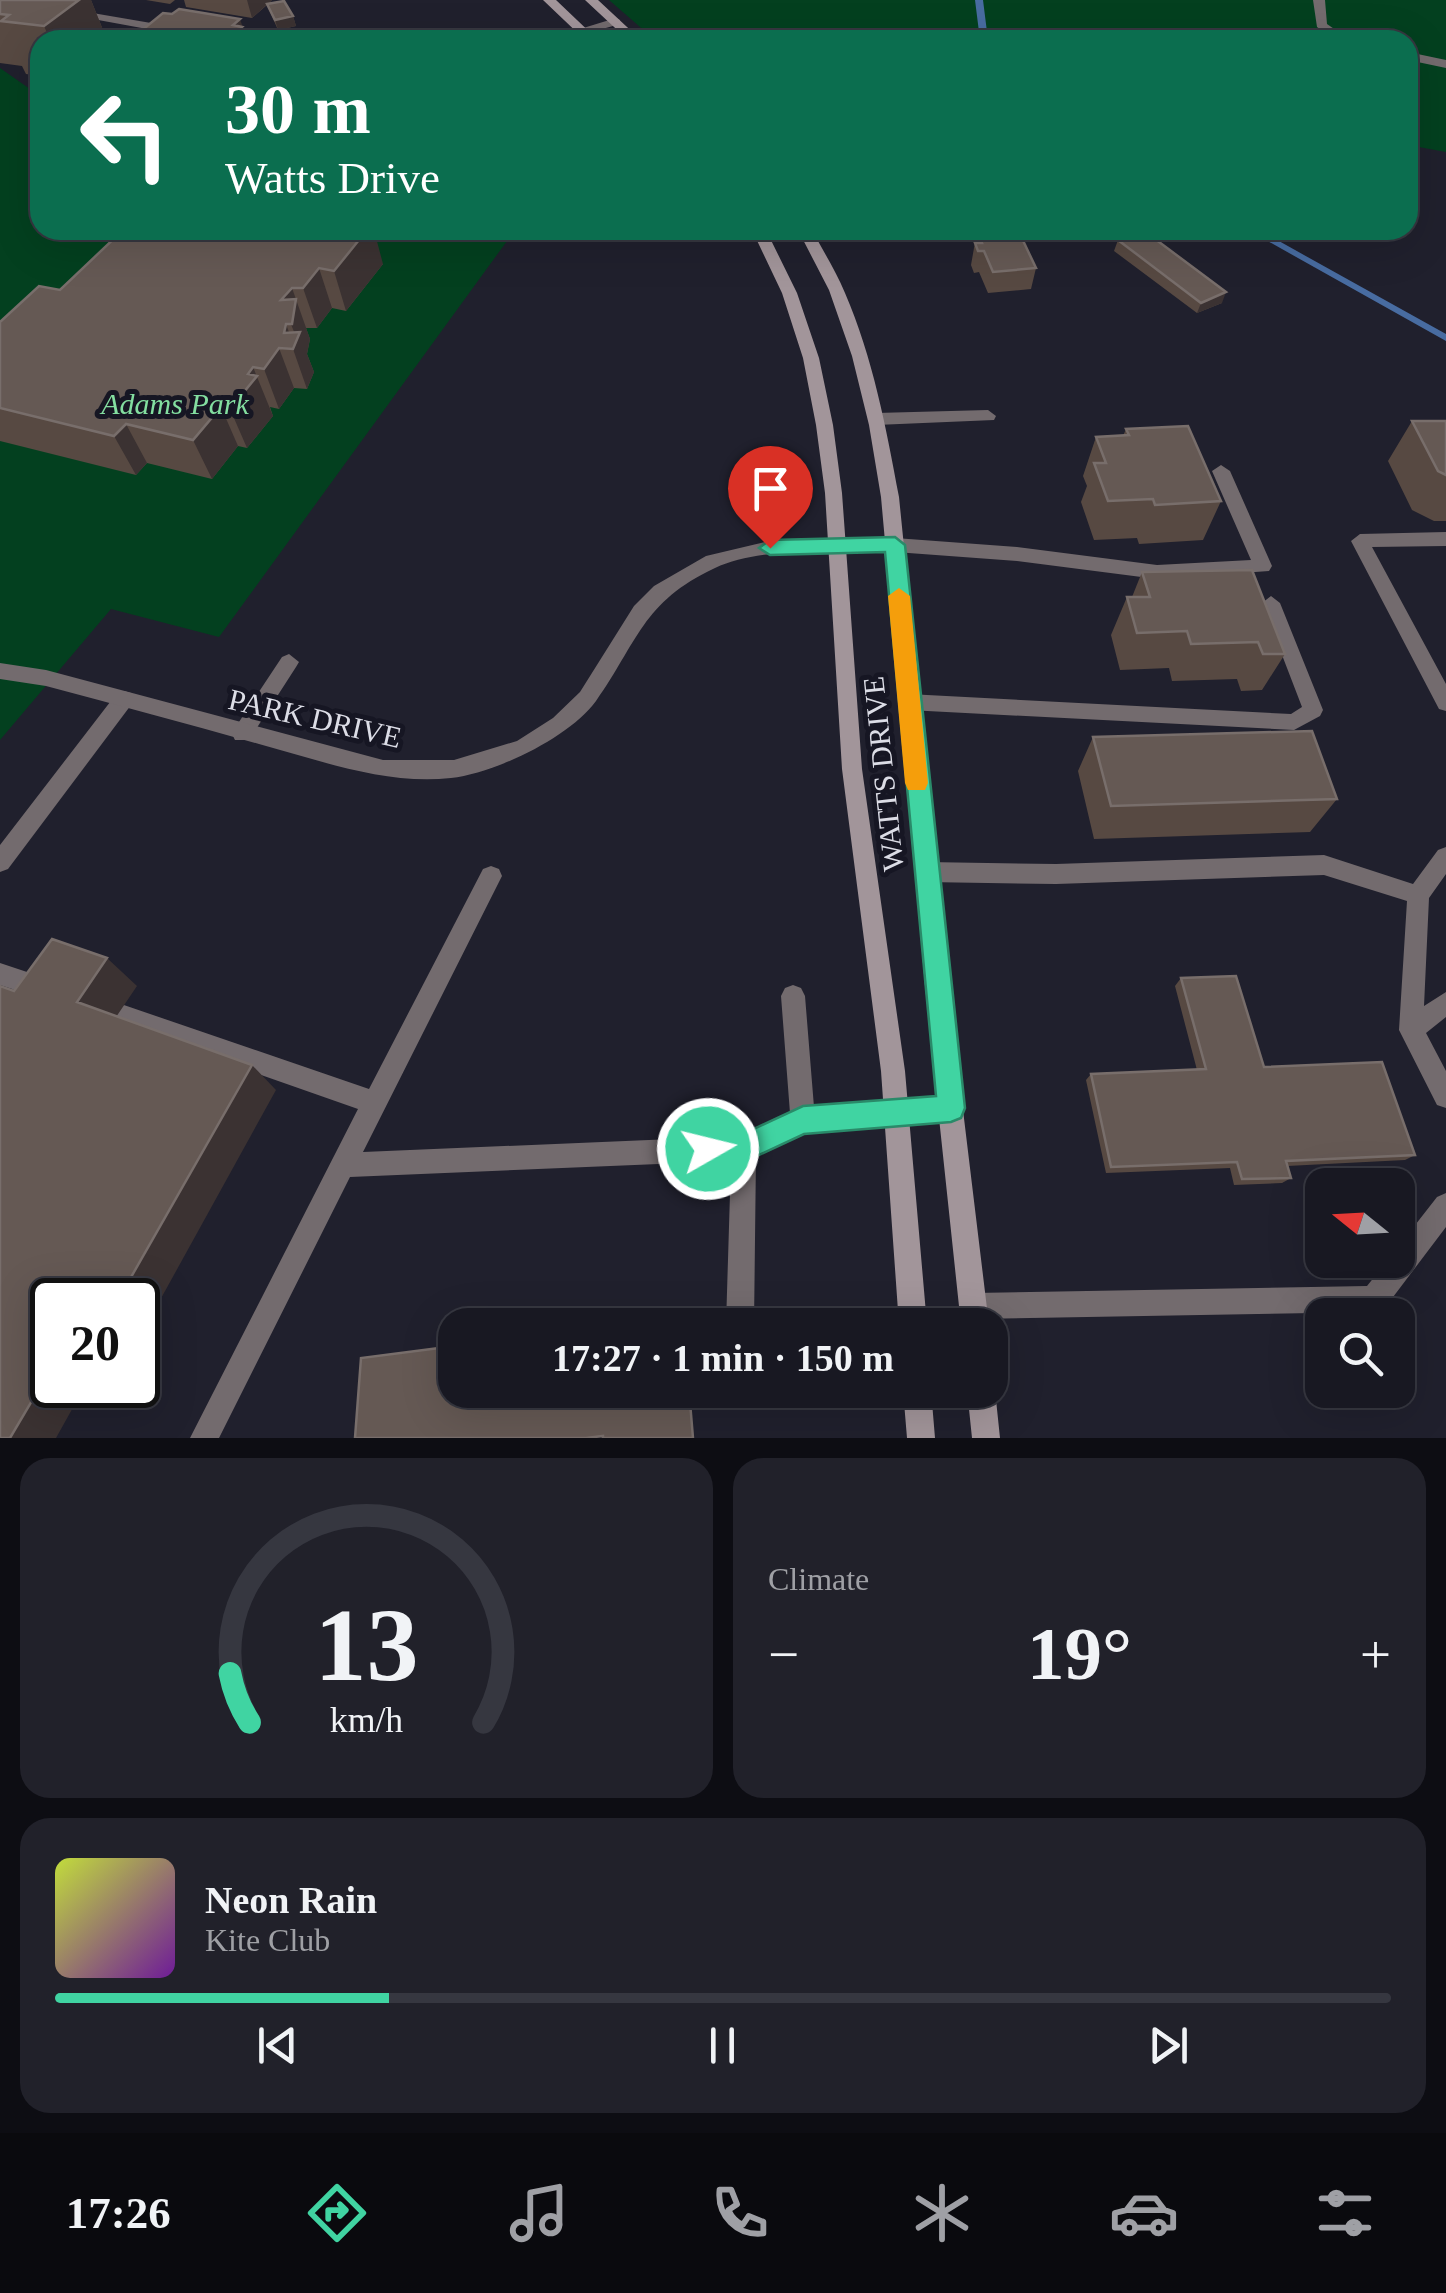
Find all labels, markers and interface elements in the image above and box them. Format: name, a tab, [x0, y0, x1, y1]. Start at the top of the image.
icon: left	[60, 70, 190, 200]
text: 30 m	[225, 71, 371, 148]
text: Watts Drive	[225, 153, 440, 203]
park label: Adams Park	[99, 387, 249, 420]
pin	[728, 446, 813, 549]
icon: arrive	[743, 461, 798, 516]
street label: WATTS DRIVE	[856, 675, 910, 873]
street label: PARK DRIVE	[225, 682, 405, 754]
position arrow	[656, 1097, 760, 1201]
north arrow	[1305, 1168, 1415, 1278]
map controls	[1305, 1168, 1415, 1408]
speed limit sign: 20	[30, 1278, 160, 1408]
button: search	[1305, 1298, 1415, 1408]
text: 17:27 · 1 min · 150 m	[552, 1337, 894, 1379]
text: Climate	[768, 1561, 869, 1597]
text: 13	[315, 1587, 419, 1702]
text: 19°	[1027, 1612, 1132, 1695]
text: −	[768, 1624, 799, 1685]
text: +	[1360, 1624, 1391, 1685]
text: km/h	[330, 1700, 403, 1740]
text: Neon Rain	[205, 1879, 377, 1921]
text: Kite Club	[205, 1922, 330, 1958]
icon: previous	[250, 2018, 305, 2073]
icon: pause	[695, 2018, 750, 2073]
icon: next	[1141, 2018, 1196, 2073]
icon: directions	[302, 2178, 372, 2248]
icon: music	[504, 2178, 574, 2248]
icon: phone	[705, 2178, 775, 2248]
icon: climate	[907, 2178, 977, 2248]
icon: car	[1109, 2178, 1179, 2248]
icon: filters	[1310, 2178, 1380, 2248]
text: 17:26	[66, 2188, 171, 2238]

